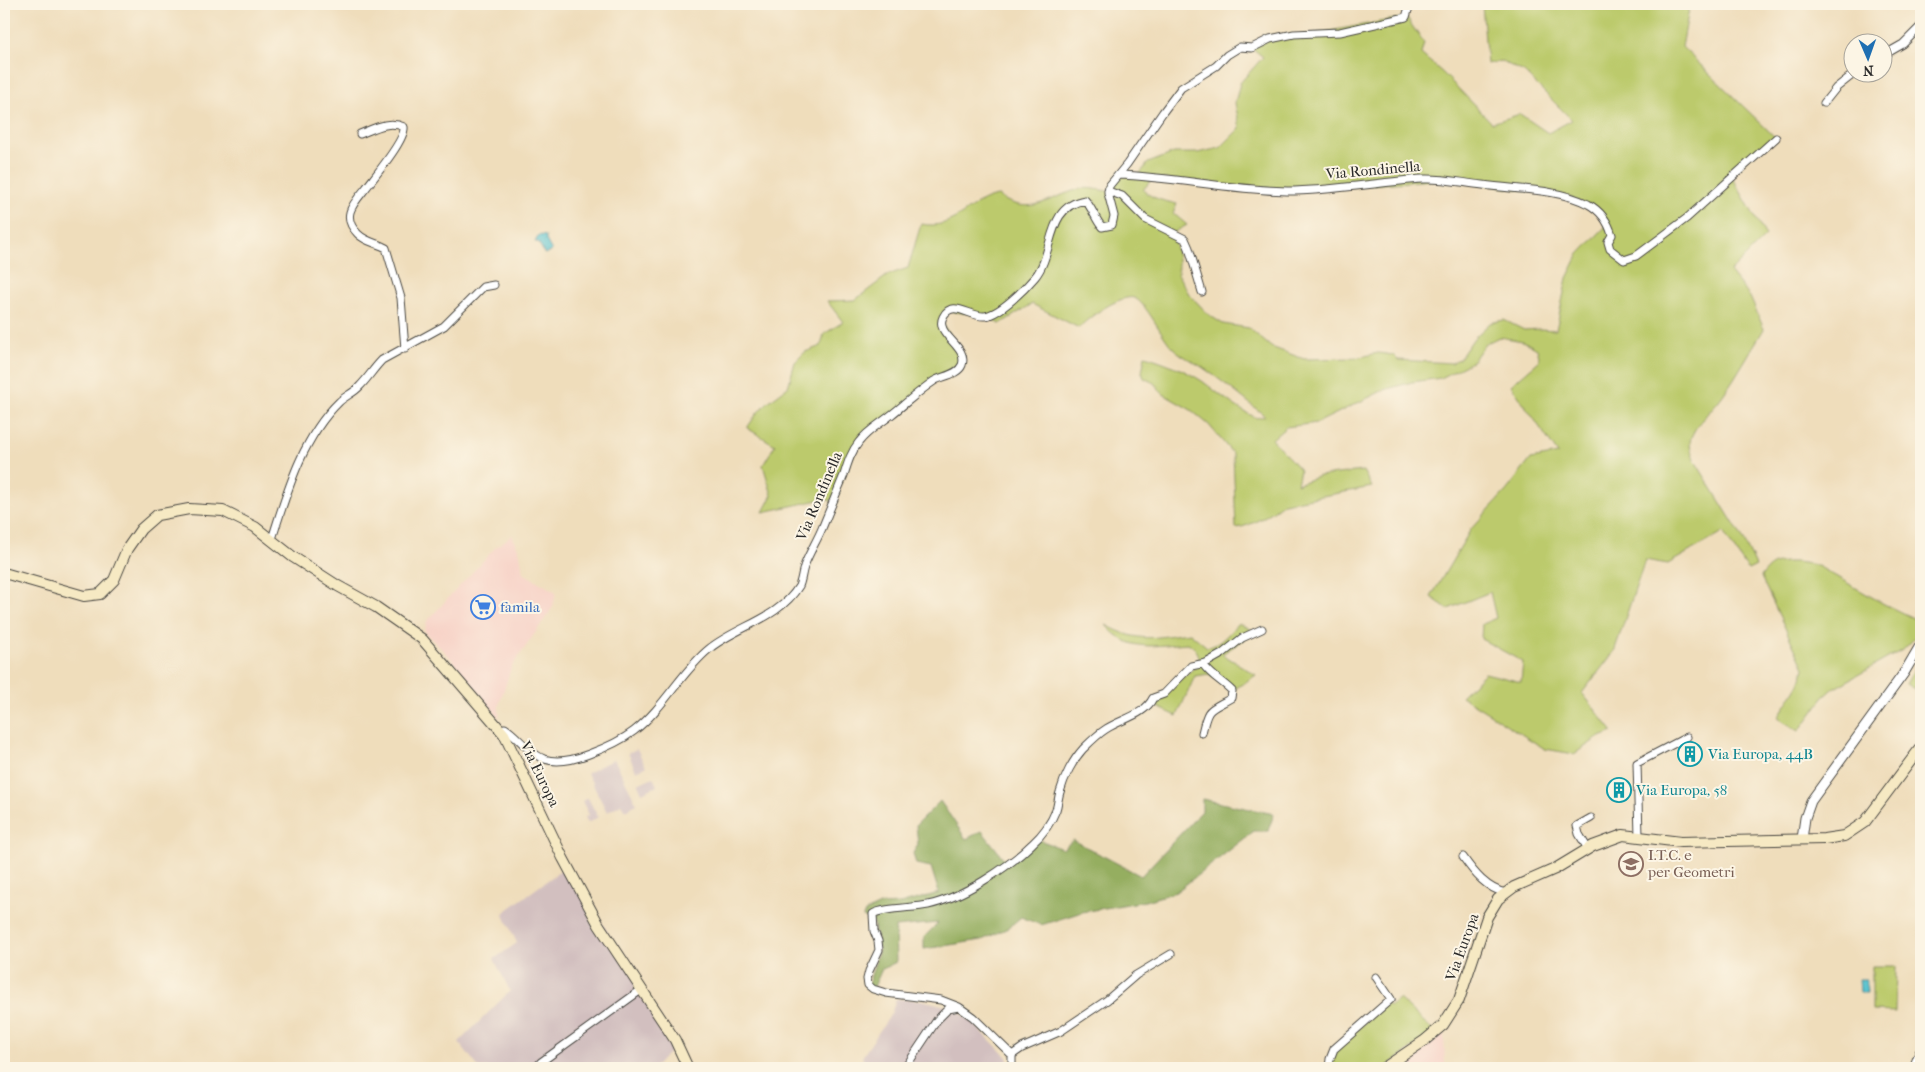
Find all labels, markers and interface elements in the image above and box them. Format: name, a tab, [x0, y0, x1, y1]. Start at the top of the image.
north arrow	[1842, 32, 1892, 82]
text: N	[1862, 62, 1874, 79]
street label: Via Rondinella	[1324, 157, 1422, 183]
street label: Via Rondinella	[792, 448, 846, 544]
supermarket icon: famila	[470, 594, 496, 620]
place label: famila	[500, 598, 541, 616]
street label: Via Europa	[516, 737, 564, 811]
building icon: Via Europa, 44B	[1677, 741, 1703, 767]
place label: Via Europa, 44B	[1707, 745, 1813, 763]
building icon: Via Europa, 58	[1606, 777, 1632, 803]
place label: Via Europa, 58	[1635, 781, 1727, 799]
place label: I.T.C. e per Geometri	[1647, 846, 1735, 881]
school or university icon: I.T.C. e per Geometri	[1618, 851, 1644, 877]
street label: Via Europa	[1441, 910, 1483, 984]

